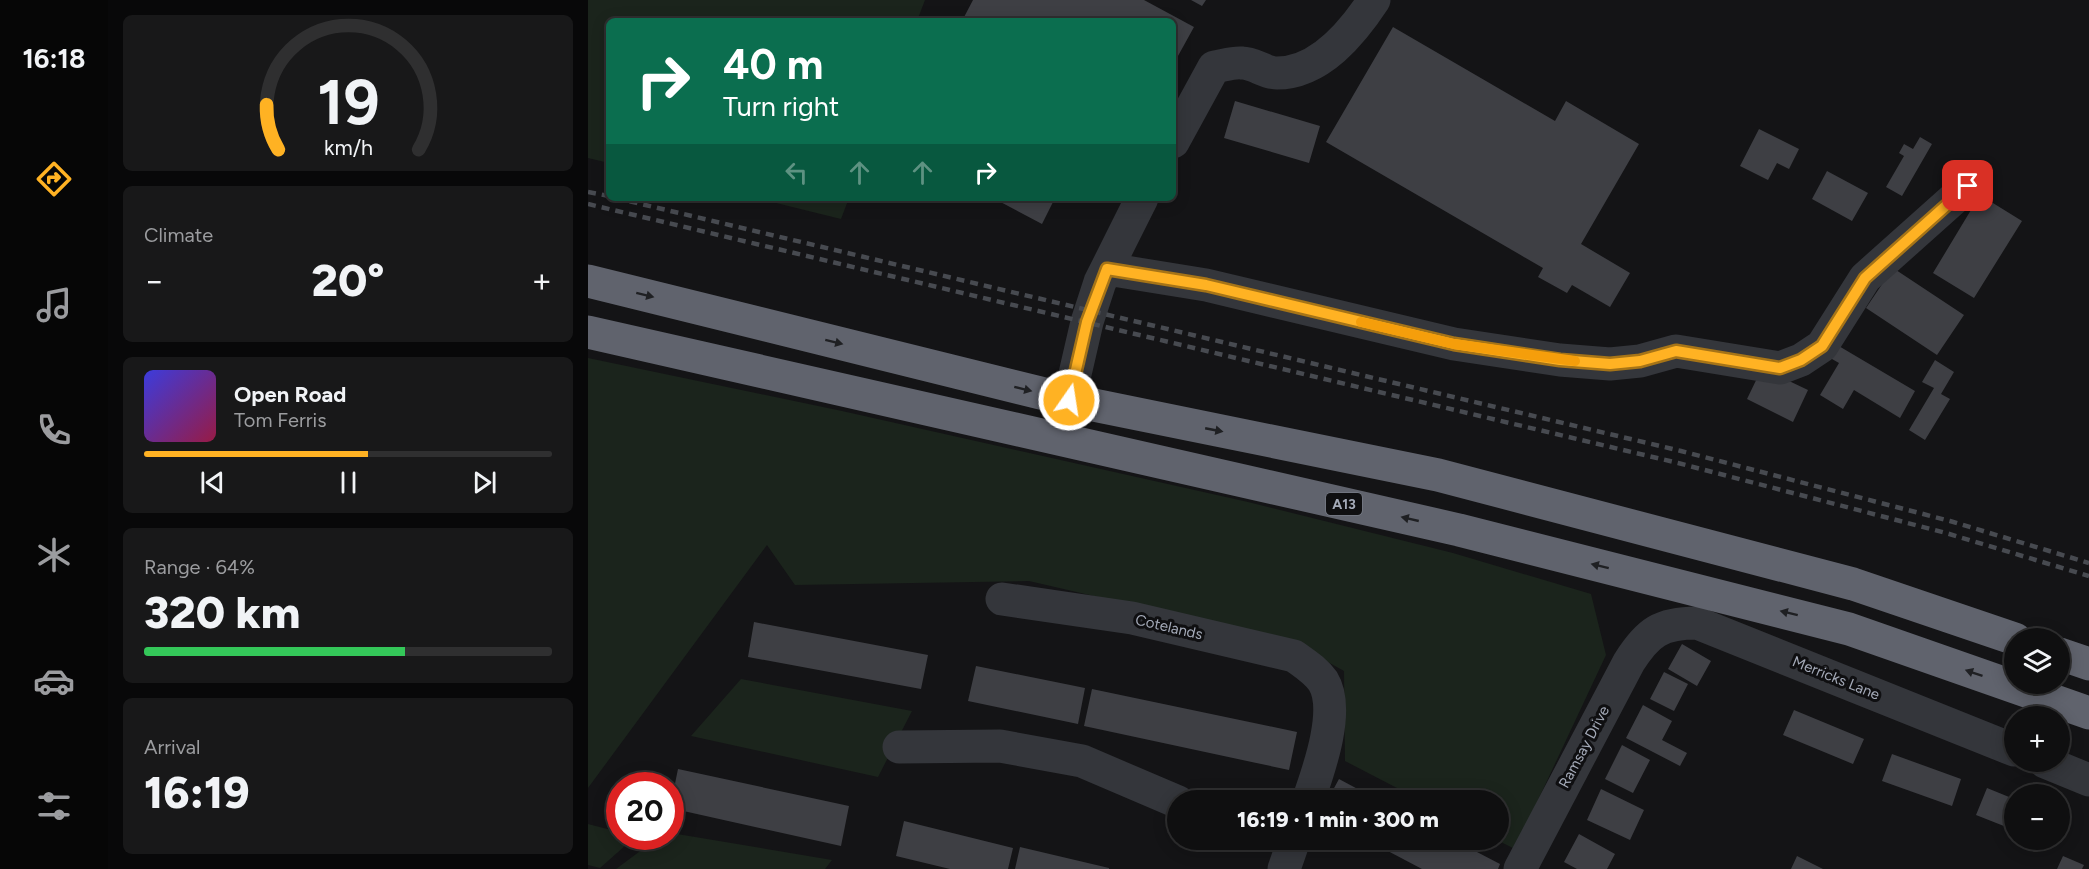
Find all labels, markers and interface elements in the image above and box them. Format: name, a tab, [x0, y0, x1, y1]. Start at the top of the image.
text: 40 m	[723, 39, 823, 90]
text: 16:18	[22, 42, 86, 75]
icon: right	[624, 42, 702, 120]
text: 19	[317, 65, 379, 140]
text: Turn right	[723, 90, 839, 123]
text: km/h	[324, 135, 372, 160]
icon: left	[780, 156, 813, 189]
icon: ahead	[843, 156, 876, 189]
icon: ahead	[906, 156, 939, 189]
icon: right	[969, 156, 1002, 189]
icon: directions	[33, 158, 75, 200]
pin	[1942, 160, 1993, 211]
icon: arrive	[1951, 169, 1984, 202]
text: Climate	[144, 223, 213, 247]
text: 20°	[311, 253, 385, 307]
text: −	[144, 261, 165, 300]
text: +	[531, 261, 552, 300]
icon: music	[33, 284, 75, 326]
one-way arrow	[636, 290, 654, 300]
one-way arrow	[825, 337, 843, 347]
position arrow	[1037, 368, 1101, 432]
text: Open Road	[234, 381, 346, 408]
one-way arrow	[1014, 384, 1032, 394]
text: Tom Ferris	[234, 408, 327, 432]
icon: phone	[33, 409, 75, 451]
one-way arrow	[1205, 425, 1223, 435]
icon: previous	[196, 466, 229, 499]
icon: pause	[332, 466, 365, 499]
icon: next	[468, 466, 501, 499]
road number: A13	[1326, 493, 1362, 515]
one-way arrow	[1401, 514, 1420, 523]
icon: climate	[33, 534, 75, 576]
text: Range · 64%	[144, 555, 255, 579]
one-way arrow	[1590, 560, 1609, 570]
text: 320 km	[144, 585, 301, 639]
one-way arrow	[1779, 608, 1798, 618]
street label: Cotelands	[1134, 611, 1204, 643]
map controls	[2004, 628, 2070, 850]
button: layers	[2004, 628, 2070, 694]
street label: Merricks Lane	[1790, 652, 1882, 704]
icon: car	[33, 660, 75, 702]
one-way arrow	[1965, 667, 1983, 677]
street label: Ramsay Drive	[1555, 703, 1613, 791]
button: +	[2004, 706, 2070, 772]
text: Arrival	[144, 735, 200, 759]
text: 16:19	[144, 765, 250, 819]
speed limit sign: 20	[606, 772, 684, 850]
button: −	[2004, 784, 2070, 850]
icon: filters	[33, 785, 75, 827]
text: 16:19 · 1 min · 300 m	[1237, 806, 1439, 833]

